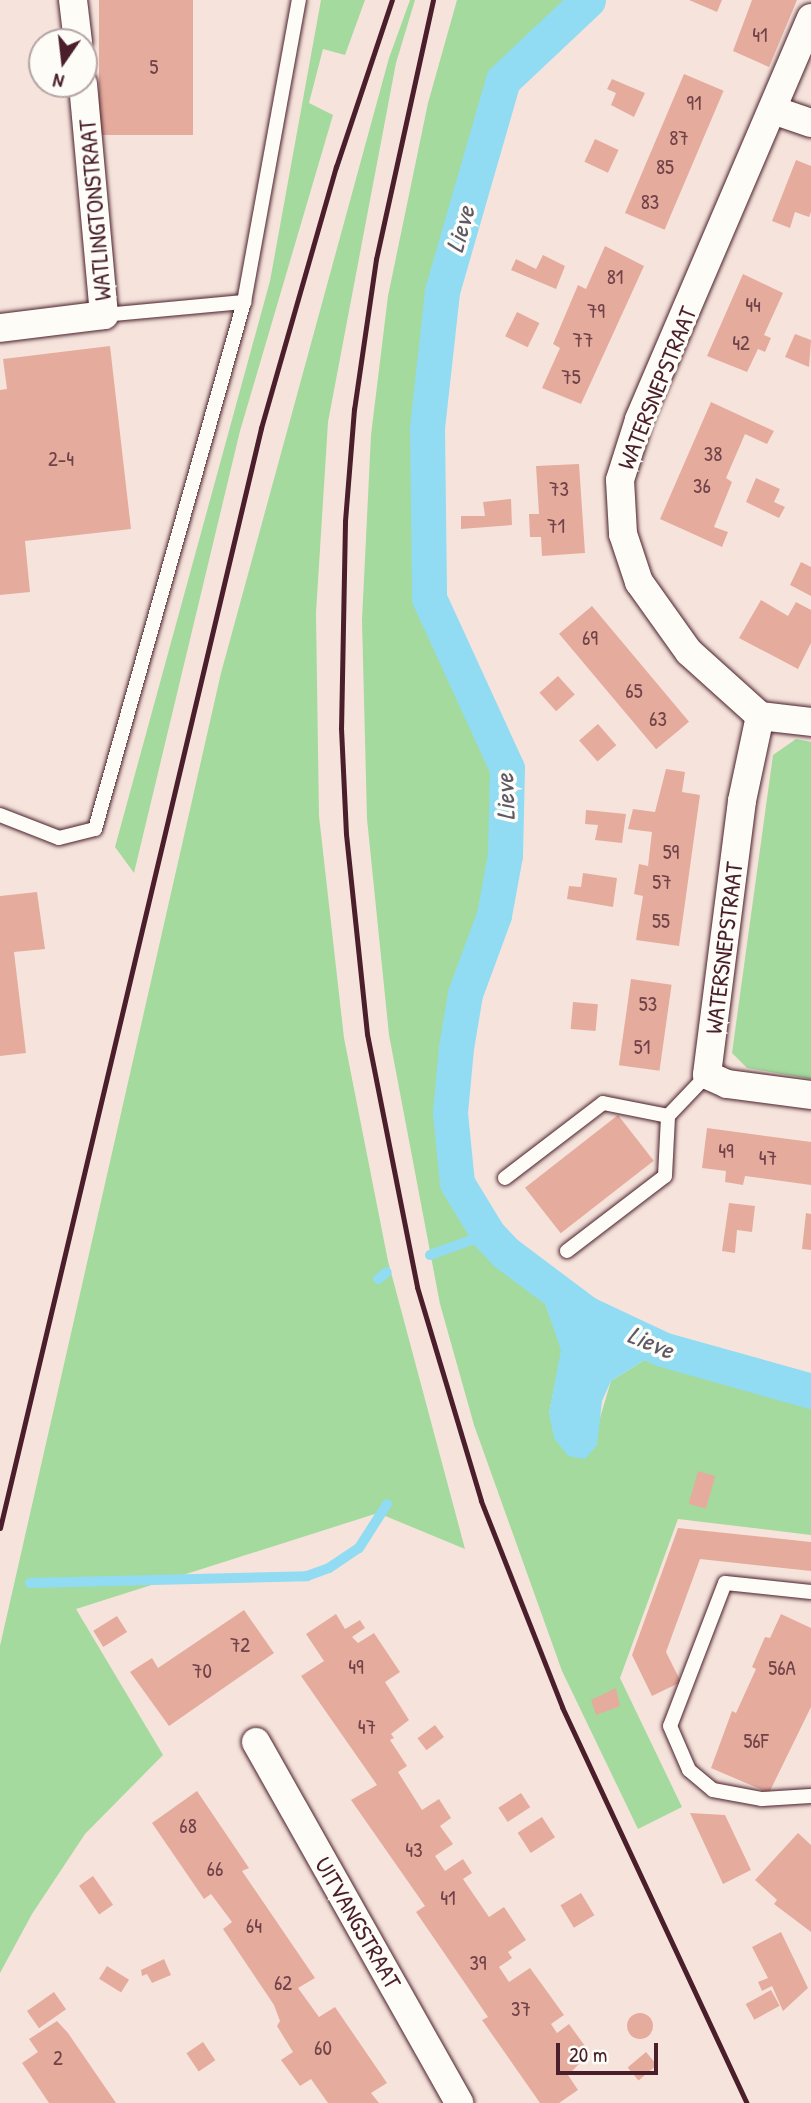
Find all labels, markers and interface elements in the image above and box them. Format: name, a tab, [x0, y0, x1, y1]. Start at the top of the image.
house number: 41	[752, 22, 768, 48]
north arrow	[28, 28, 98, 98]
house number: 5	[150, 54, 158, 80]
text: N	[50, 68, 66, 95]
house number: 91	[686, 90, 702, 116]
street label: WATLINGTONSTRAAT	[73, 118, 117, 302]
house number: 87	[669, 125, 689, 151]
house number: 85	[656, 154, 674, 180]
house number: 83	[641, 189, 659, 215]
water label: Lieve	[439, 202, 481, 256]
house number: 81	[607, 264, 623, 290]
house number: 44	[745, 292, 761, 318]
house number: 79	[587, 298, 605, 324]
street label: WATERSNEPSTRAAT	[611, 302, 703, 474]
house number: 77	[573, 327, 593, 353]
house number: 42	[732, 330, 750, 356]
house number: 75	[561, 364, 581, 390]
house number: 38	[704, 441, 722, 467]
house number: 2-4	[48, 446, 74, 472]
house number: 36	[693, 473, 711, 499]
house number: 73	[549, 476, 569, 502]
house number: 71	[547, 513, 565, 539]
house number: 69	[582, 625, 598, 651]
house number: 65	[625, 678, 643, 704]
house number: 63	[649, 706, 667, 732]
water label: Lieve	[489, 773, 521, 821]
house number: 59	[663, 839, 679, 865]
street label: WATERSNEPSTRAAT	[699, 860, 749, 1036]
house number: 57	[652, 869, 672, 895]
house number: 55	[652, 908, 670, 934]
house number: 53	[639, 991, 657, 1017]
house number: 51	[634, 1034, 650, 1060]
house number: 49	[718, 1138, 734, 1164]
house number: 47	[759, 1145, 777, 1171]
water label: Lieve	[623, 1319, 679, 1365]
house number: 72	[230, 1632, 250, 1658]
house number: 49	[348, 1654, 364, 1680]
house number: 56A	[768, 1655, 796, 1681]
house number: 70	[192, 1658, 212, 1684]
house number: 47	[358, 1714, 376, 1740]
house number: 56F	[743, 1728, 769, 1754]
house number: 68	[179, 1813, 197, 1839]
house number: 43	[405, 1837, 423, 1863]
street label: UITVANGSTRAAT	[309, 1852, 407, 1994]
house number: 66	[207, 1856, 223, 1882]
house number: 41	[440, 1885, 456, 1911]
house number: 64	[246, 1913, 262, 1939]
house number: 39	[469, 1950, 487, 1976]
house number: 62	[274, 1970, 292, 1996]
house number: 37	[511, 1996, 531, 2022]
scale bar	[559, 2030, 660, 2074]
house number: 60	[314, 2035, 332, 2061]
text: 20 m	[569, 2040, 607, 2069]
house number: 2	[53, 2045, 63, 2071]

